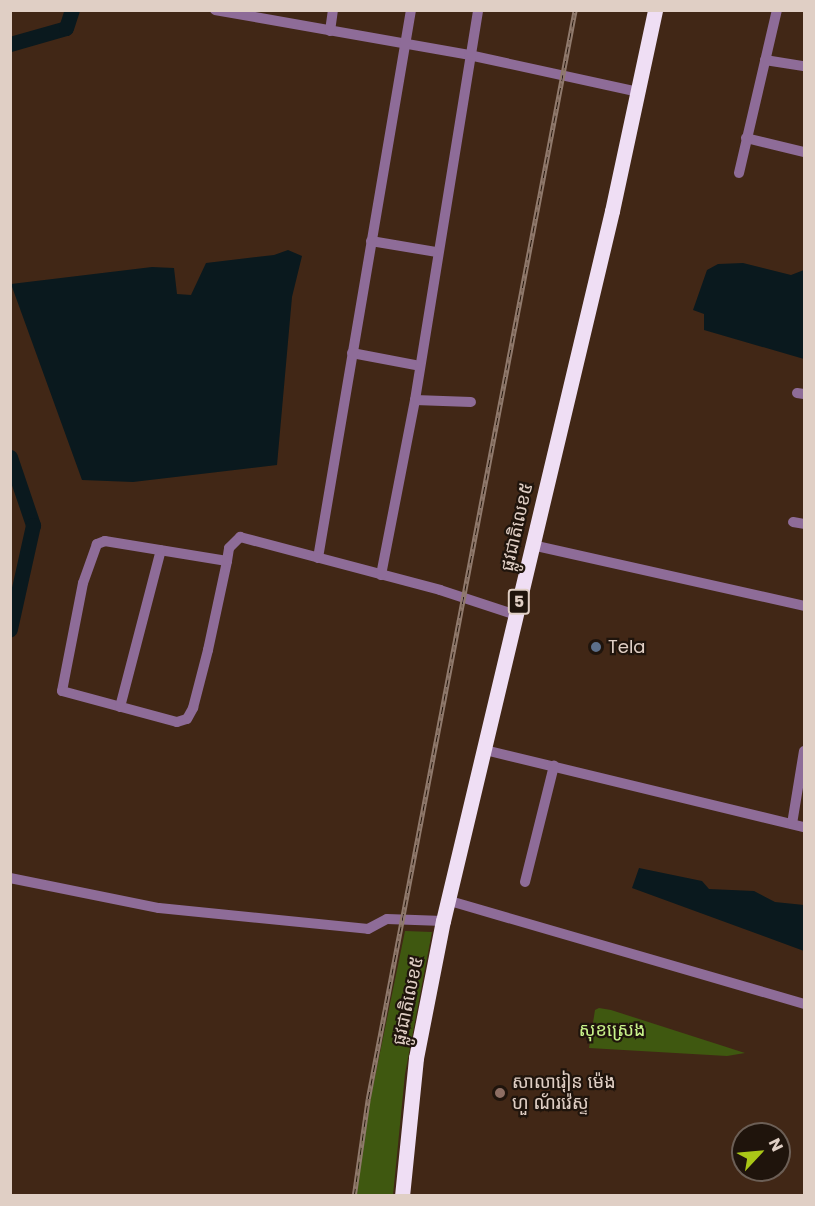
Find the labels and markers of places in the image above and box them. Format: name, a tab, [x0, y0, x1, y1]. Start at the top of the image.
place label: Tela	[608, 636, 645, 658]
marker: Tela	[589, 640, 603, 654]
place label: សាលារៀន ម៉េង ហួ ណ័រវ៉េស្ទ	[512, 1072, 616, 1114]
marker: សាលារៀន ម៉េង ហួ ណ័រវ៉េស្ទ	[493, 1086, 507, 1100]

